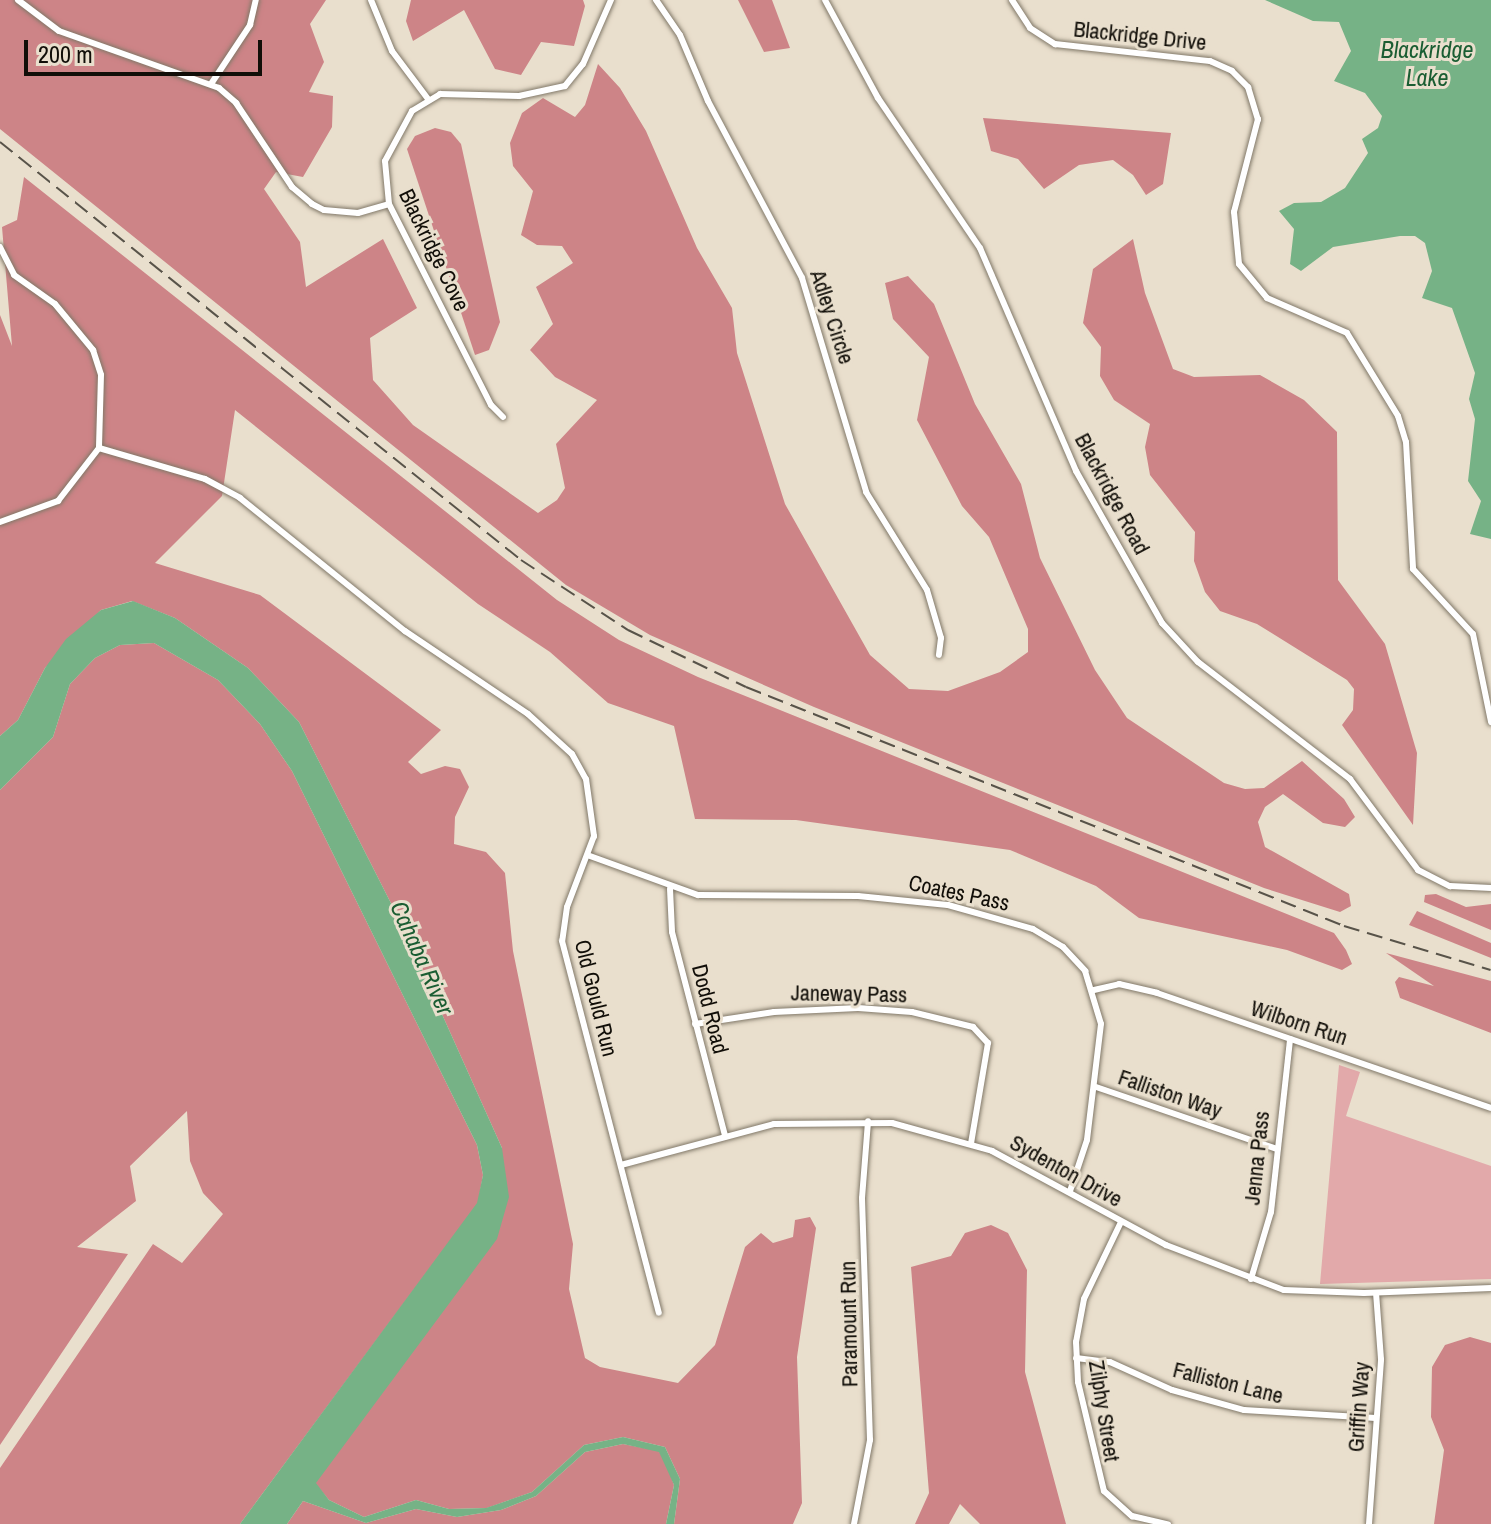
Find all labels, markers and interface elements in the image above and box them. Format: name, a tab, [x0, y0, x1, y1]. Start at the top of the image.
street label: Blackridge Drive	[1072, 16, 1208, 56]
scale bar	[28, 24, 266, 74]
water label: Blackridge Lake	[1381, 36, 1473, 92]
text: 200 m	[38, 38, 93, 70]
street label: Blackridge Cove	[393, 185, 475, 315]
street label: Adley Circle	[804, 267, 860, 367]
street label: Blackridge Road	[1069, 429, 1155, 559]
street label: Coates Pass	[906, 869, 1012, 917]
water label: Cahaba River	[384, 897, 460, 1019]
street label: Old Gould Run	[569, 937, 623, 1059]
street label: Dodd Road	[686, 962, 734, 1056]
street label: Janeway Pass	[791, 980, 907, 1008]
street label: Wilborn Run	[1247, 995, 1351, 1051]
street label: Falliston Way	[1115, 1064, 1225, 1124]
street label: Jenna Pass	[1239, 1110, 1275, 1206]
street label: Sydenton Drive	[1005, 1129, 1127, 1213]
street label: Paramount Run	[835, 1261, 863, 1387]
street label: Falliston Lane	[1170, 1357, 1286, 1409]
street label: Zilphy Street	[1083, 1358, 1125, 1464]
street label: Griffin Way	[1343, 1361, 1375, 1453]

